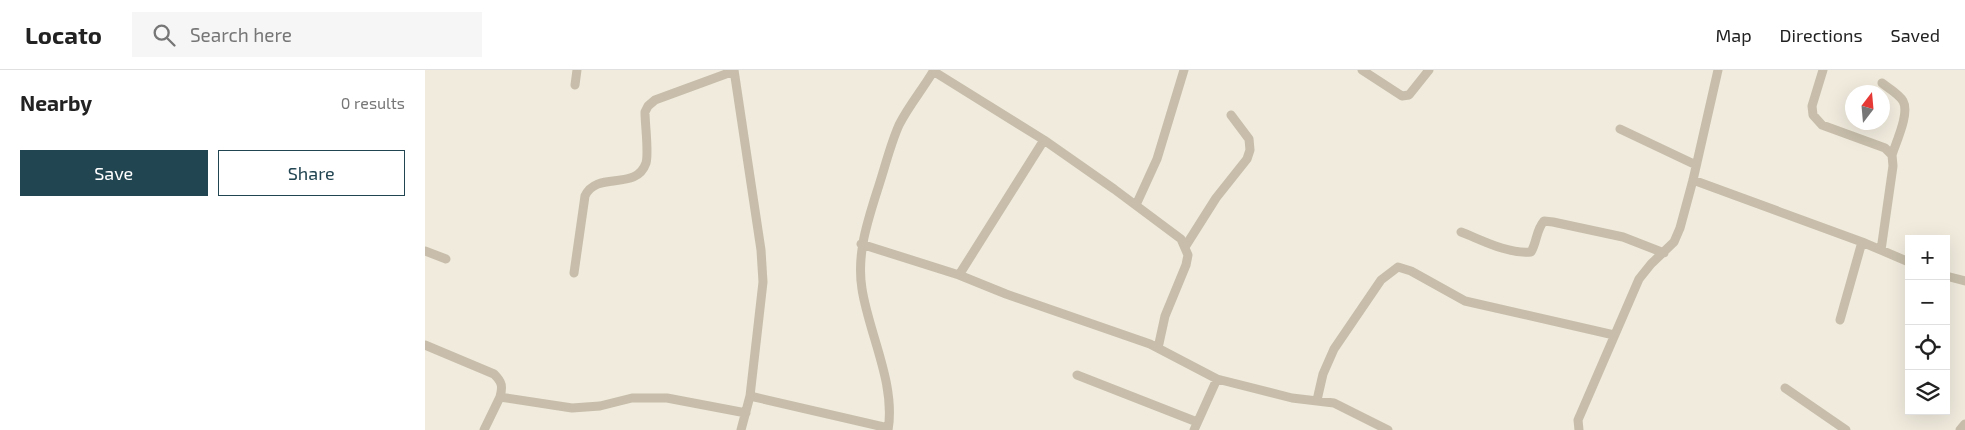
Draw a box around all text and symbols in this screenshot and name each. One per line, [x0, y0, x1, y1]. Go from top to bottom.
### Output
search box [132, 12, 482, 57]
text: Locato [25, 20, 102, 49]
icon: search [150, 21, 178, 49]
text: Search here [190, 23, 292, 46]
text: Map [1715, 24, 1752, 46]
text: Directions [1780, 24, 1863, 46]
text: Saved [1891, 24, 1940, 46]
north arrow [1845, 85, 1890, 130]
text: Nearby [20, 90, 92, 115]
text: 0 results [341, 93, 405, 112]
button: Save [20, 150, 208, 196]
button: Share [218, 150, 405, 196]
map controls [1905, 235, 1950, 415]
button: + [1905, 235, 1950, 280]
button: − [1905, 280, 1950, 325]
button: locate [1905, 325, 1950, 370]
button: layers [1905, 370, 1950, 415]

